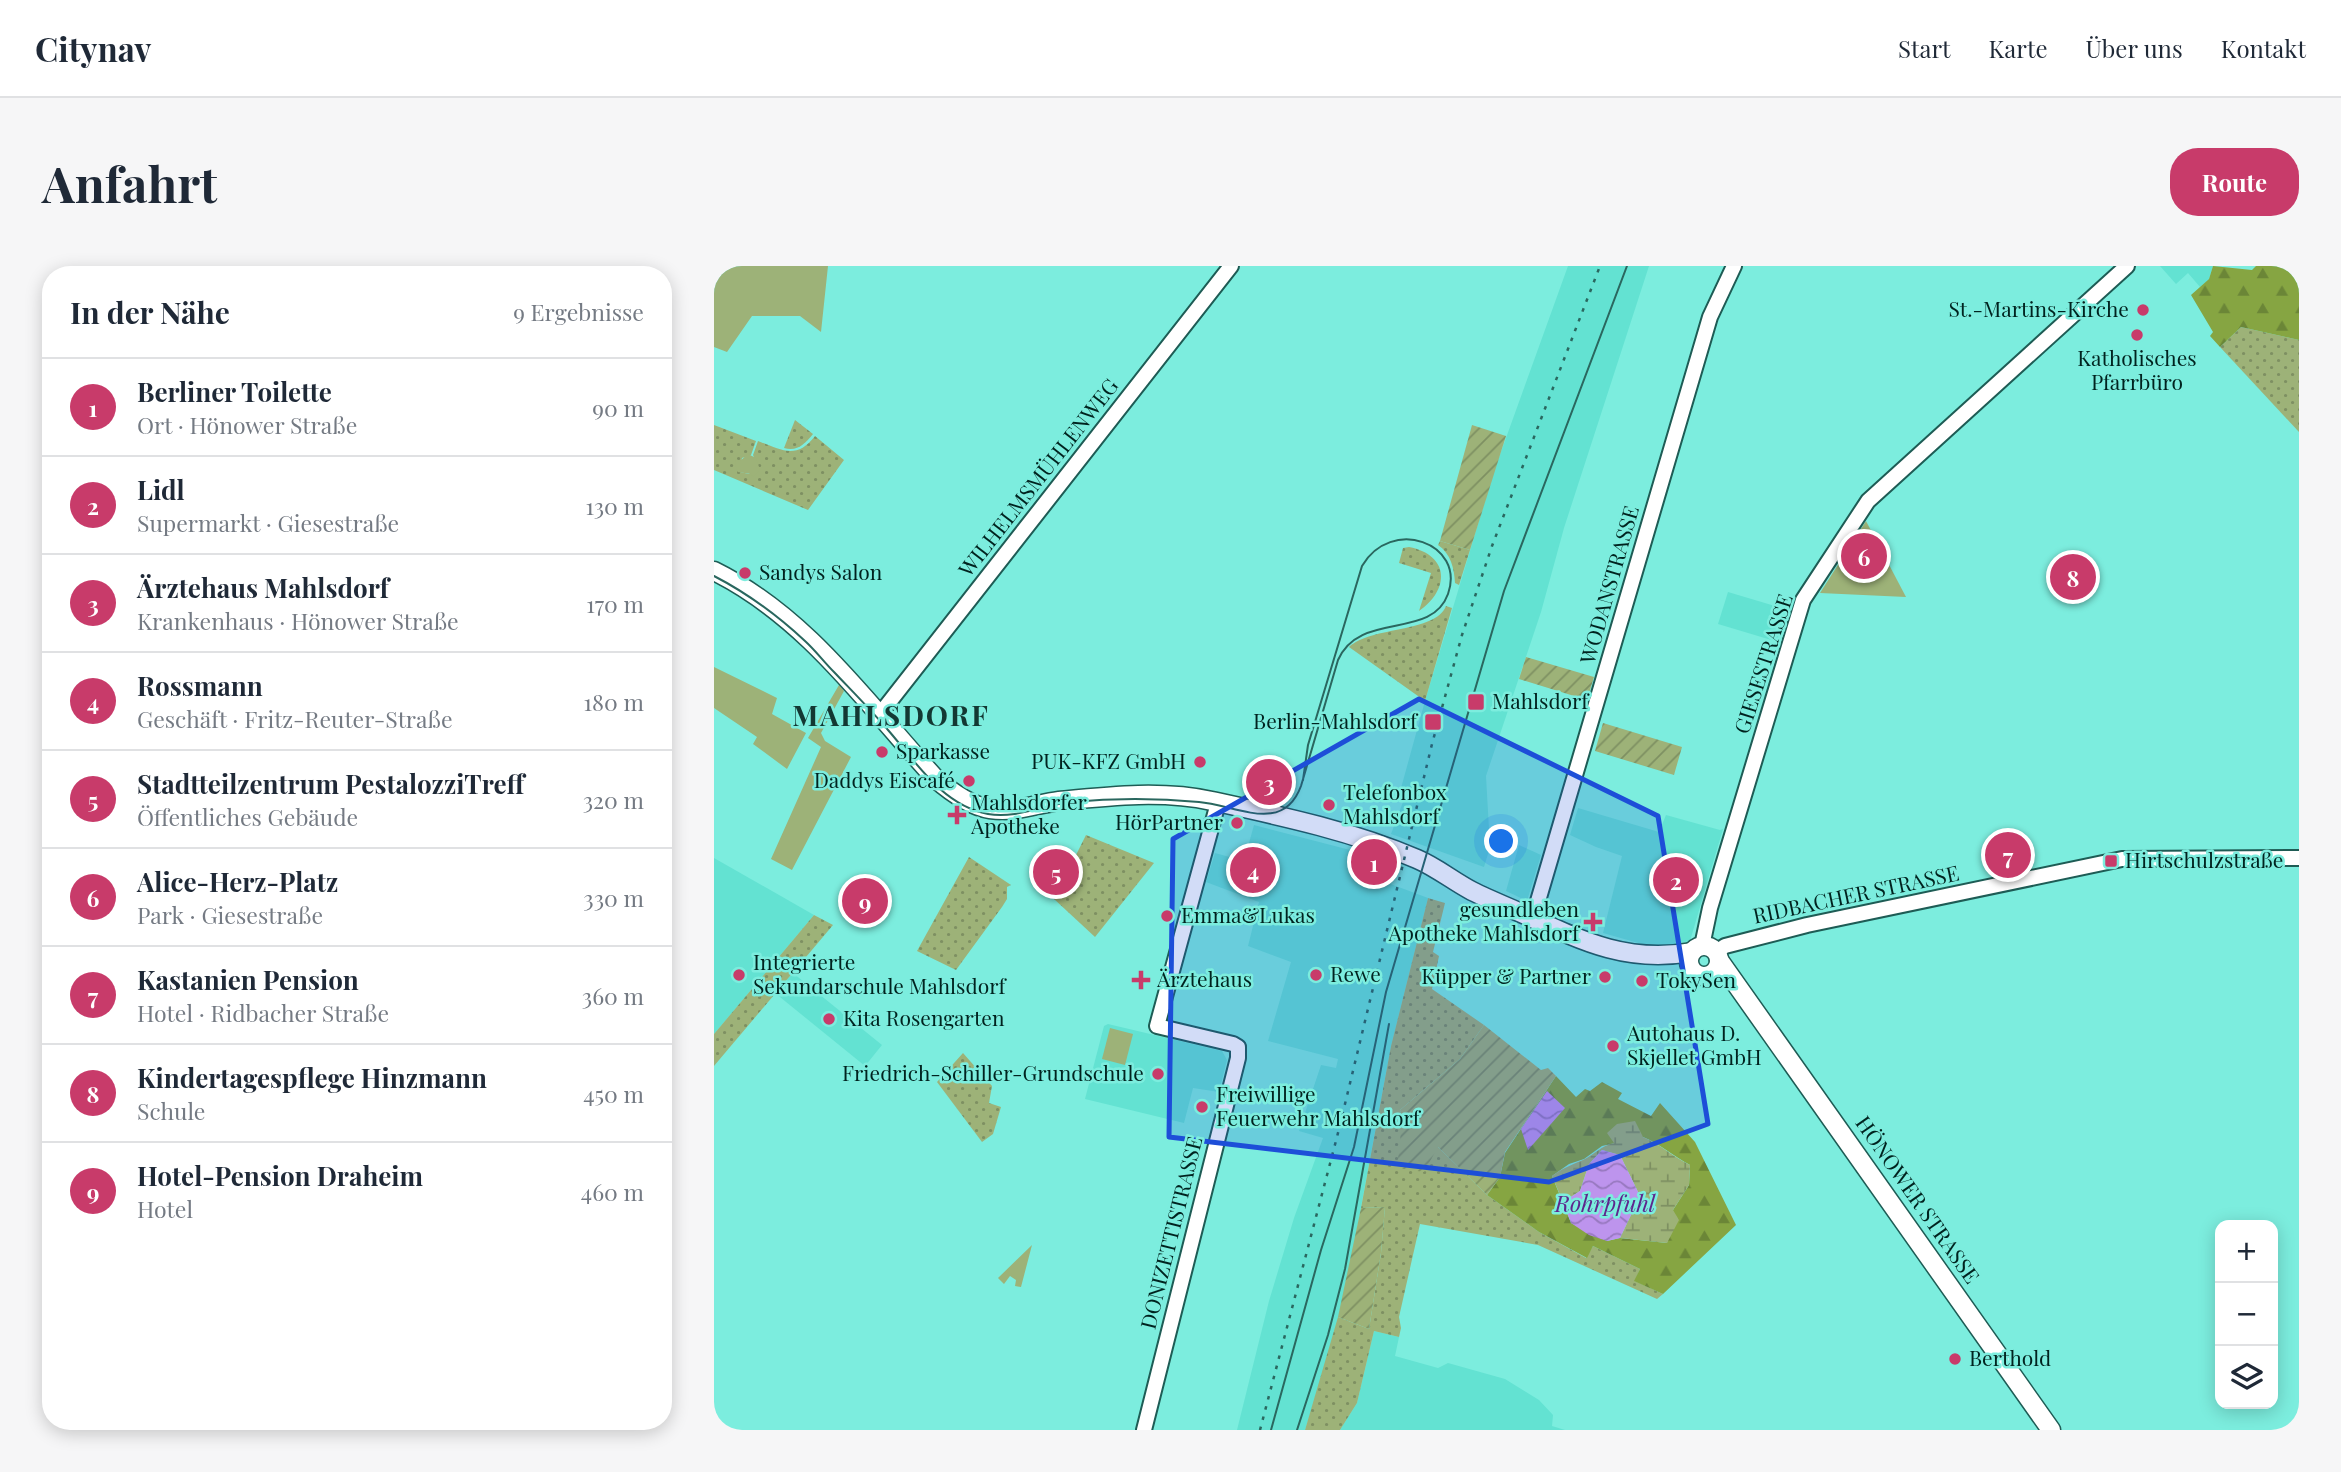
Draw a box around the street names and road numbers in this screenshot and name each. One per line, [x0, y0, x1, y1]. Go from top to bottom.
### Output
street label: WILHELMSMÜHLENWEG [951, 372, 1124, 582]
street label: WODANSTRASSE [1572, 502, 1644, 668]
street label: GIESESTRASSE [1726, 590, 1798, 737]
street label: RIDBACHER STRASSE [1750, 858, 1961, 929]
street label: HÖNOWER STRASSE [1850, 1110, 1987, 1288]
street label: DONIZETTISTRASSE [1133, 1133, 1208, 1332]

